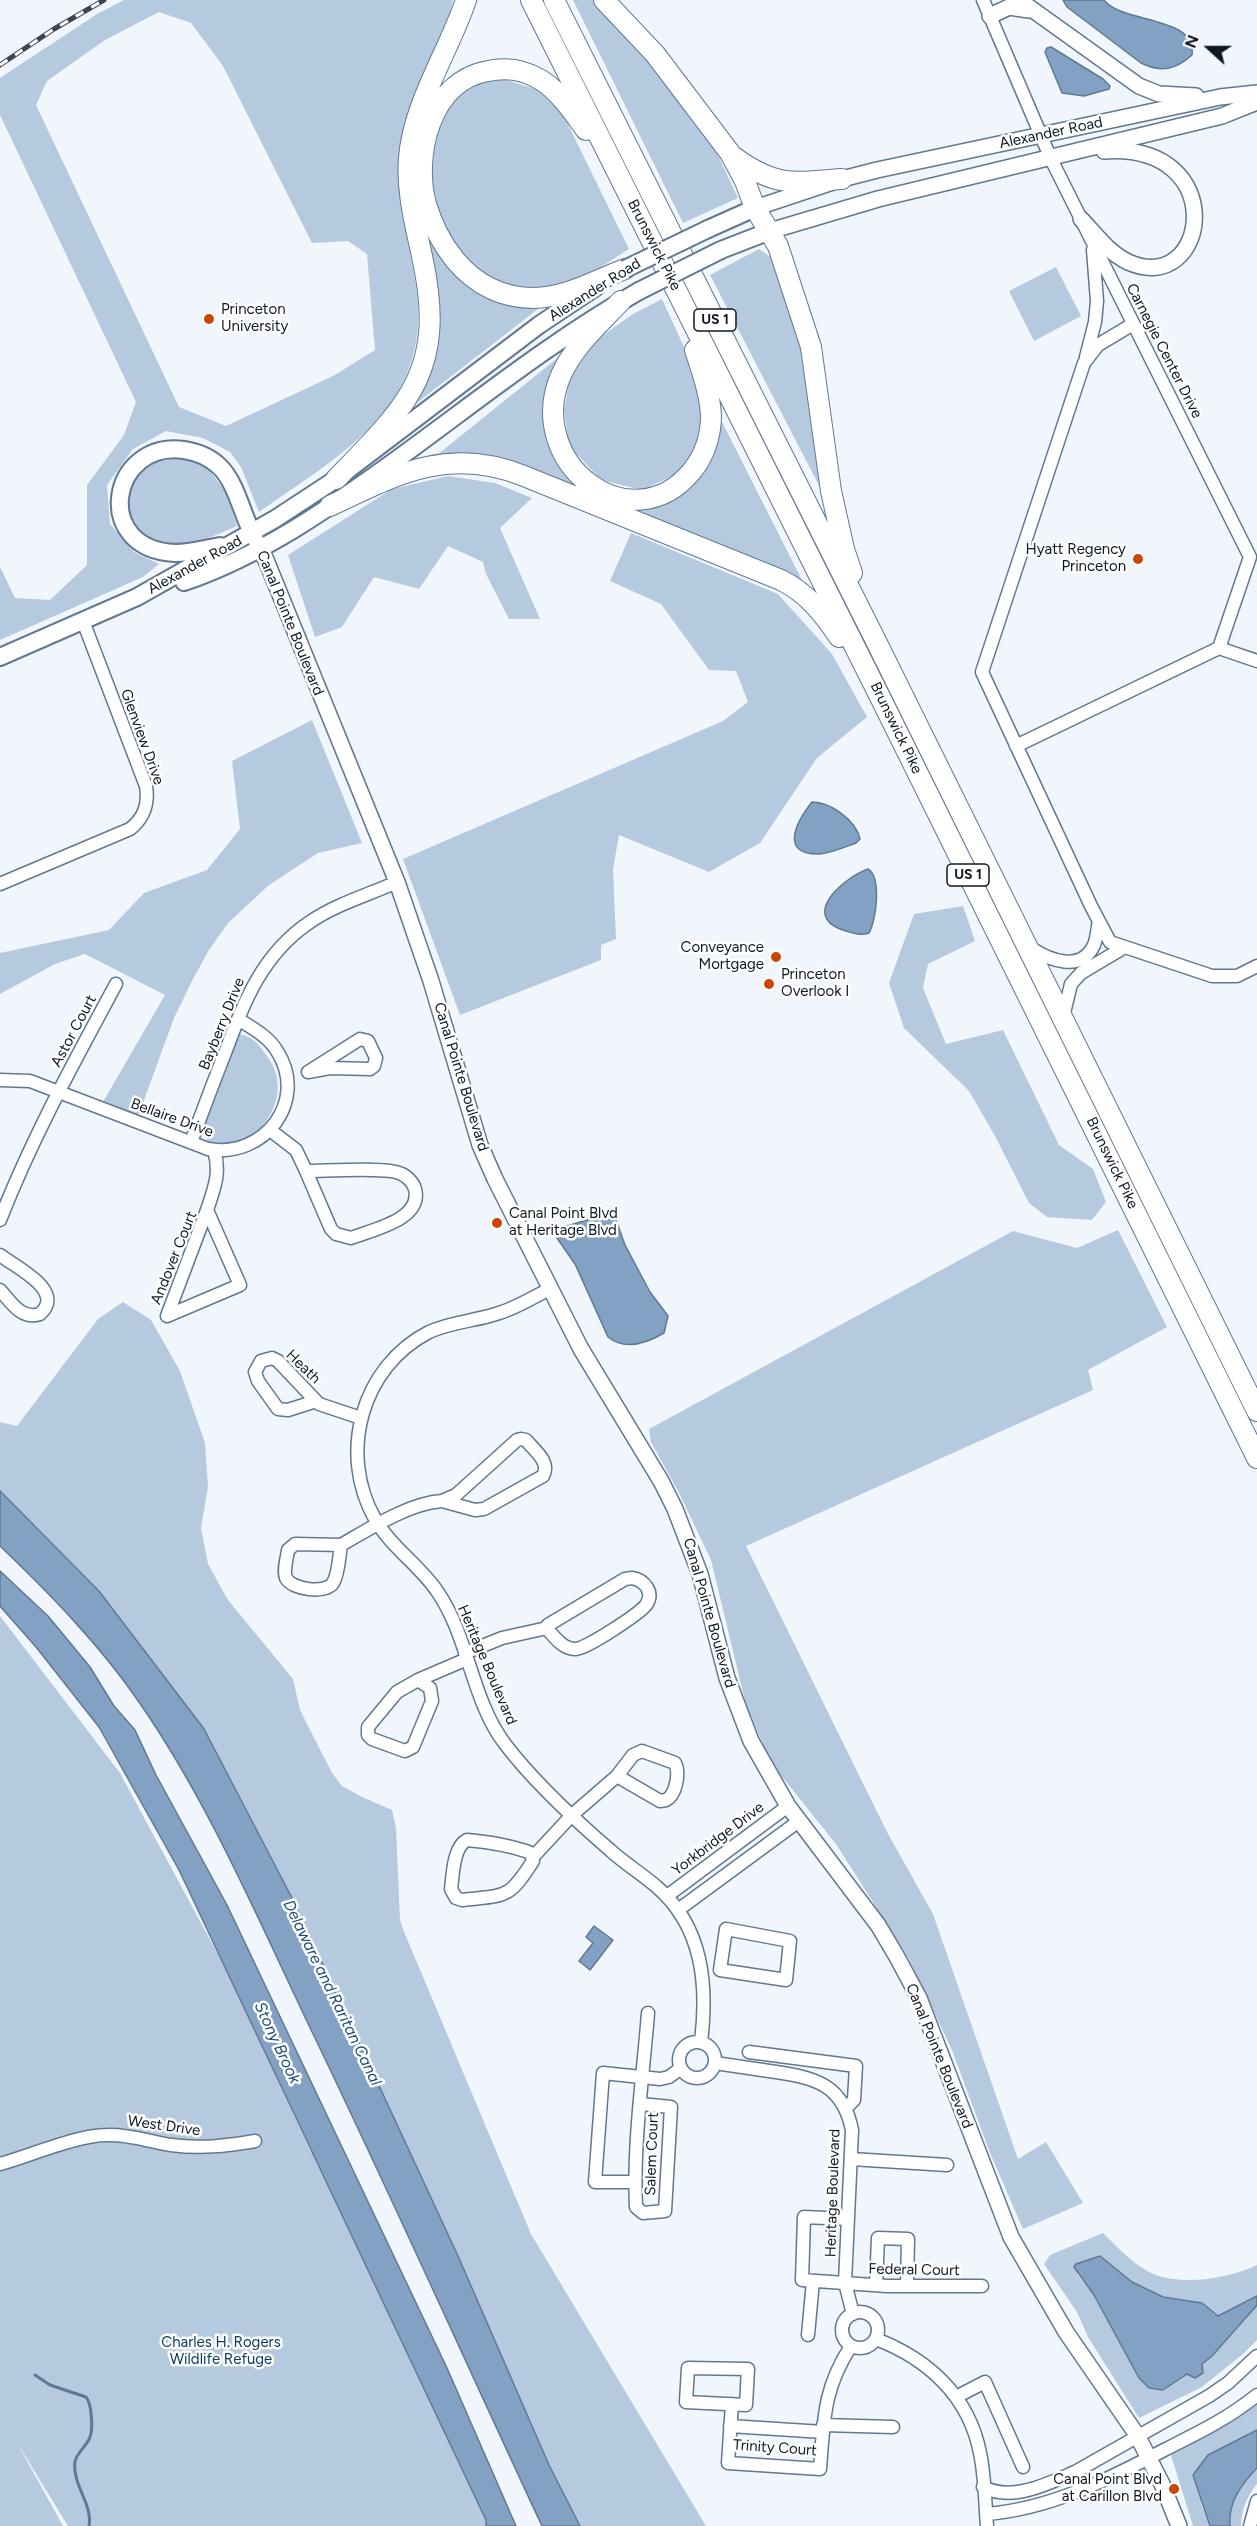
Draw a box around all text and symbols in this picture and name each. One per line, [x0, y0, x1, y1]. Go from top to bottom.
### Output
north arrow [1179, 18, 1239, 78]
text: N [1181, 32, 1203, 51]
street label: Alexander Road [998, 113, 1104, 153]
street label: Brunswick Pike [623, 196, 685, 294]
street label: Alexander Road [546, 255, 644, 325]
street label: Carnegie Center Drive [1122, 281, 1206, 421]
place label: Princeton University [221, 301, 288, 336]
road number: US 1 [694, 309, 736, 331]
marker: Princeton University [202, 312, 216, 326]
street label: Alexander Road [145, 532, 245, 598]
place label: Hyatt Regency Princeton [1026, 541, 1126, 576]
street label: Canal Pointe Boulevard [253, 548, 327, 698]
marker: Hyatt Regency Princeton [1131, 552, 1145, 566]
street label: Brunswick Pike [866, 679, 926, 777]
street label: Glenview Drive [116, 687, 168, 787]
road number: US 1 [947, 864, 989, 886]
place label: Conveyance Mortgage [681, 939, 764, 974]
marker: Conveyance Mortgage [769, 950, 783, 964]
place label: Princeton Overlook I [781, 966, 849, 1001]
street label: Bayberry Drive [195, 975, 249, 1073]
marker: Princeton Overlook I [762, 977, 776, 991]
street label: Astor Court [48, 992, 100, 1070]
street label: Canal Pointe Boulevard [430, 1000, 492, 1154]
street label: Bellaire Drive [128, 1095, 216, 1141]
street label: Brunswick Pike [1082, 1114, 1142, 1212]
place label: Canal Point Blvd at Heritage Blvd [509, 1205, 618, 1240]
street label: Andover Court [147, 1209, 201, 1307]
marker: Canal Point Blvd at Heritage Blvd [490, 1216, 504, 1230]
street label: Heath [282, 1346, 324, 1388]
street label: Canal Pointe Boulevard [679, 1536, 739, 1690]
street label: Heritage Boulevard [454, 1602, 520, 1728]
street label: Yorkbridge Drive [668, 1798, 768, 1880]
water label: Delaware and Raritan Canal [279, 1897, 385, 2089]
street label: Canal Pointe Boulevard [902, 1981, 976, 2131]
water label: Stony Brook [250, 1999, 304, 2087]
street label: West Drive [127, 2112, 201, 2140]
street label: Salem Court [642, 2112, 662, 2196]
street label: Heritage Boulevard [822, 2128, 844, 2258]
street label: Federal Court [868, 2260, 960, 2280]
park label: Charles H. Rogers Wildlife Refuge [161, 2334, 281, 2369]
street label: Trinity Court [733, 2436, 817, 2460]
place label: Canal Point Blvd at Carillon Blvd [1053, 2471, 1162, 2506]
marker: Canal Point Blvd at Carillon Blvd [1167, 2482, 1181, 2496]

